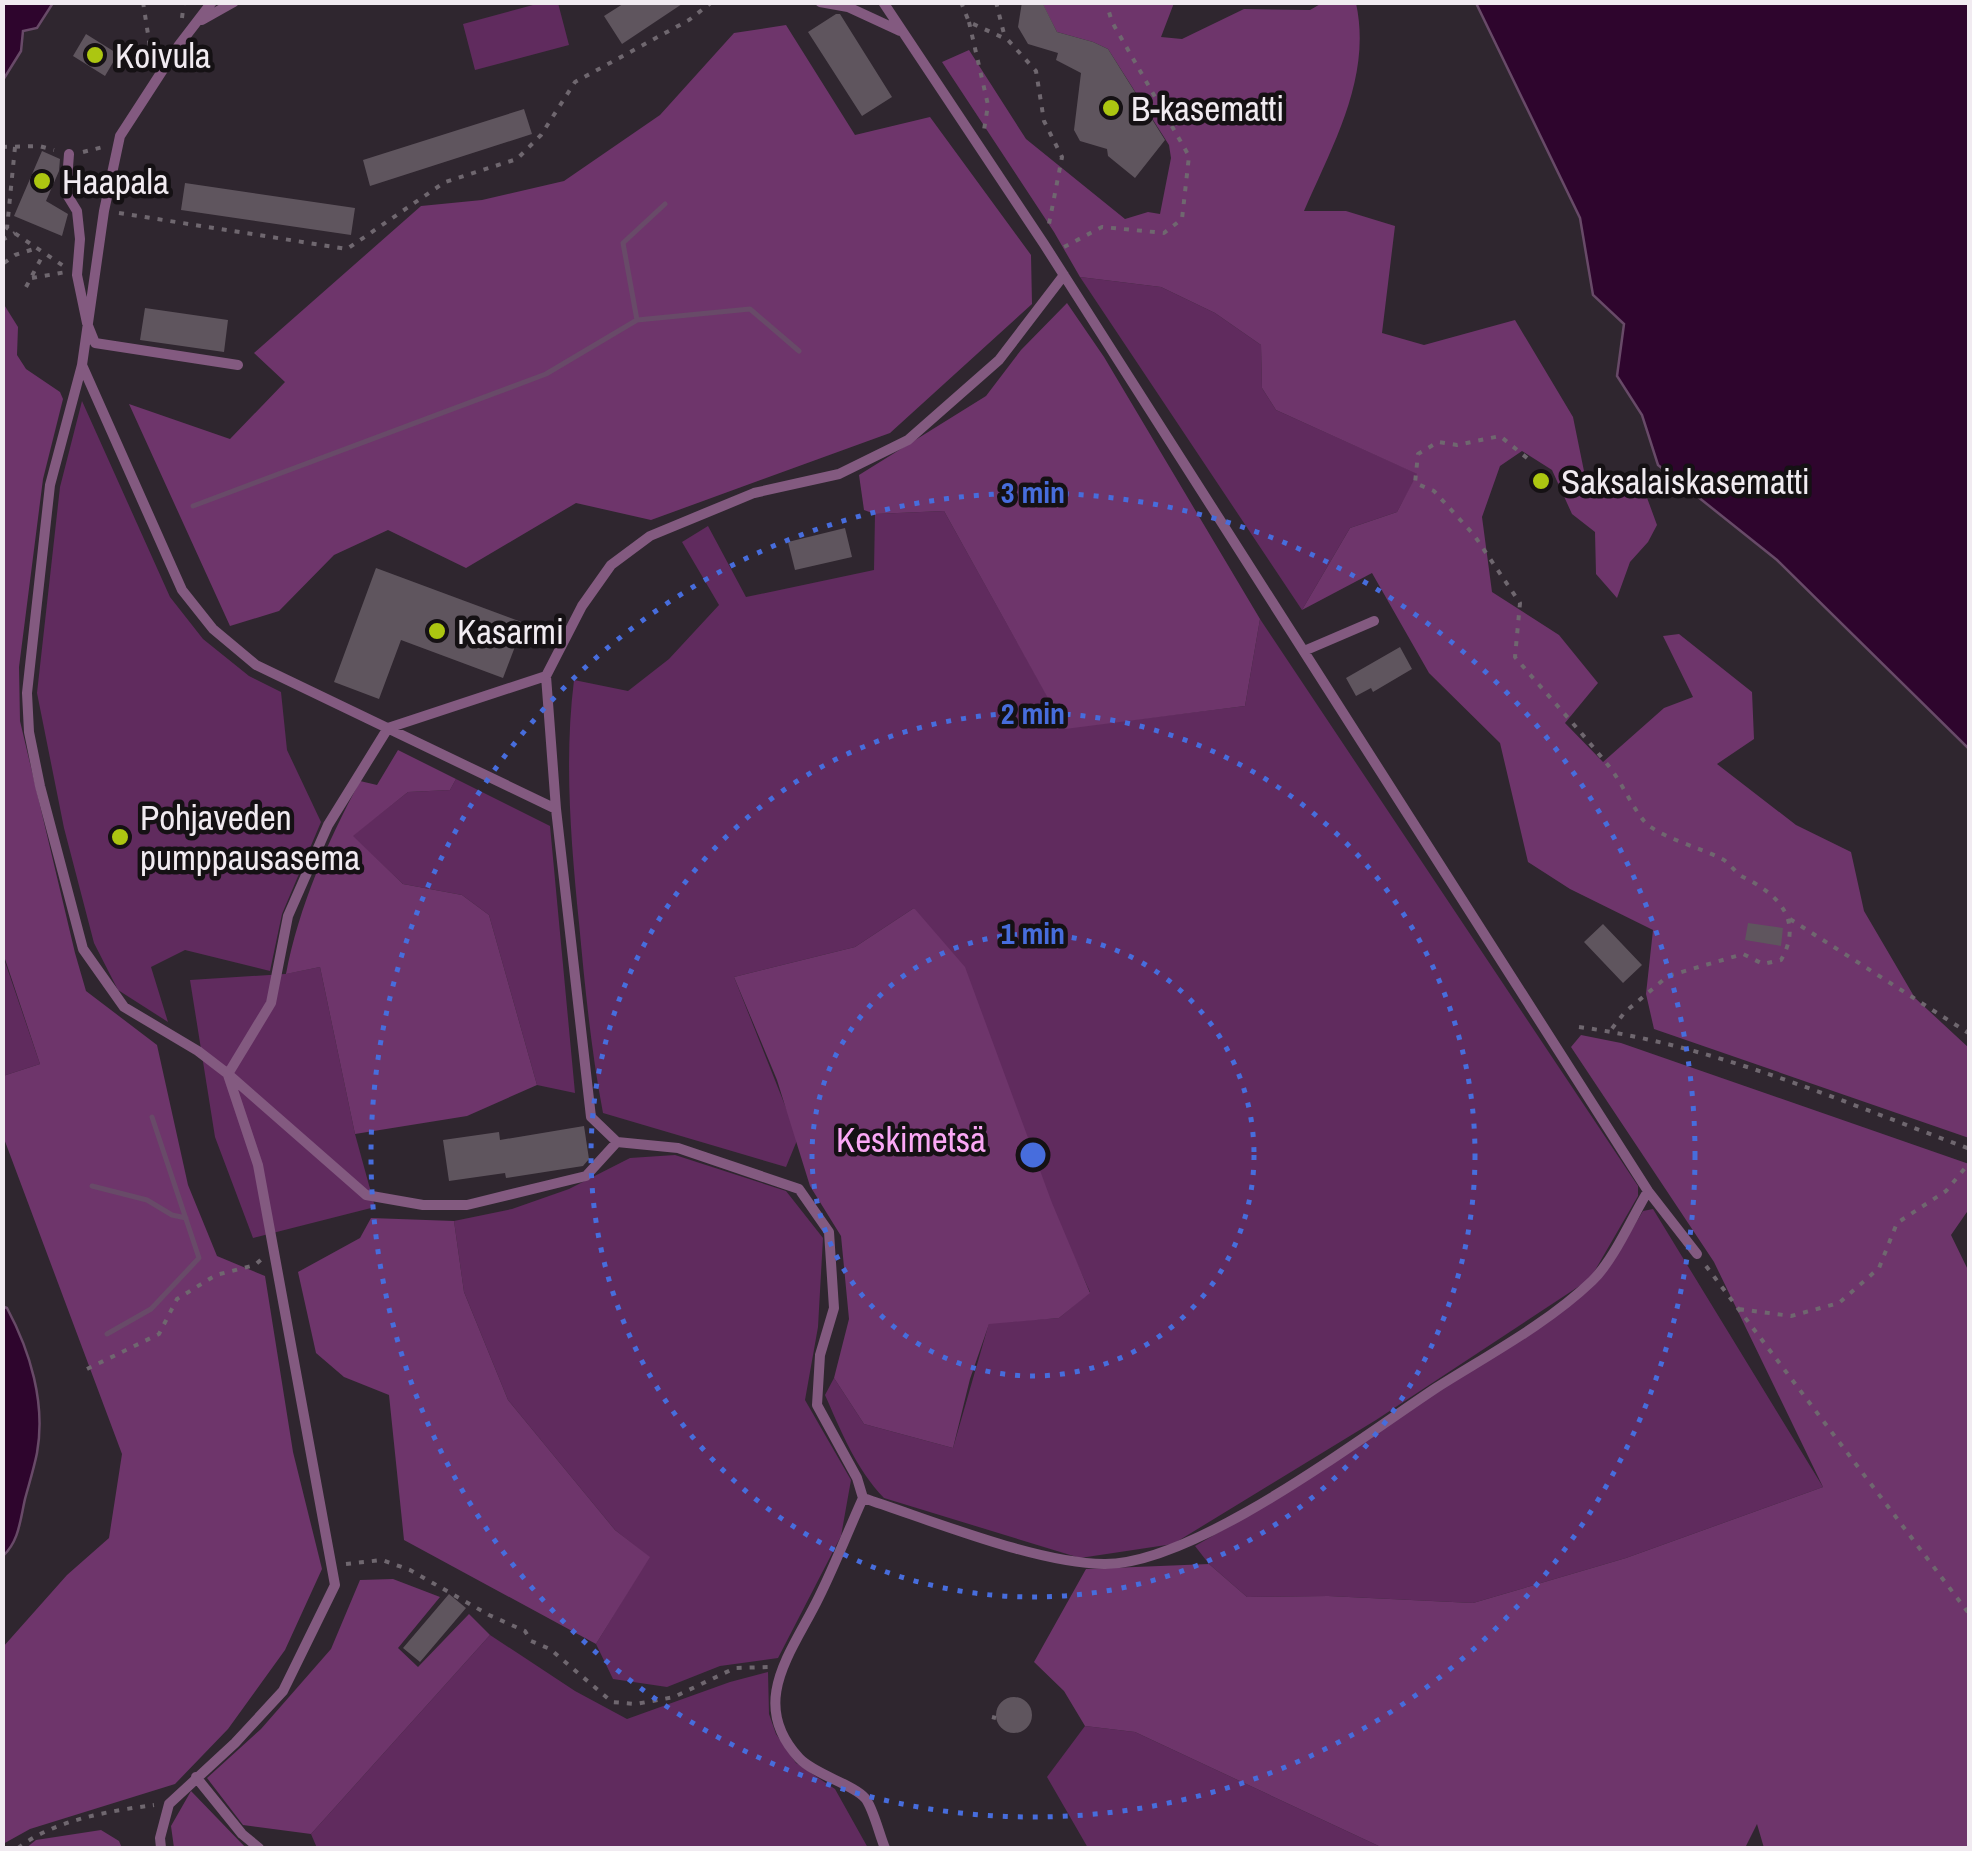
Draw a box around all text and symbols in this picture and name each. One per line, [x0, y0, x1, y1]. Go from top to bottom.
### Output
place label: Koivula [115, 32, 211, 79]
marker: Koivula [84, 44, 106, 66]
place label: B-kasematti [1131, 85, 1284, 132]
marker: B-kasematti [1100, 97, 1122, 119]
place label: Haapala [62, 158, 169, 205]
marker: Haapala [31, 170, 53, 192]
place label: Saksalaiskasematti [1561, 458, 1810, 505]
marker: Saksalaiskasematti [1530, 470, 1552, 492]
text: 3 min [1001, 472, 1065, 512]
place label: Kasarmi [457, 608, 564, 655]
marker: Kasarmi [426, 620, 448, 642]
text: 2 min [1001, 693, 1065, 733]
place label: Pohjaveden pumppausasema [140, 794, 360, 881]
marker: Pohjaveden pumppausasema [109, 826, 131, 848]
text: 1 min [1001, 913, 1065, 953]
park label: Keskimetsä [836, 1116, 986, 1163]
centre of rings [1015, 1137, 1051, 1173]

